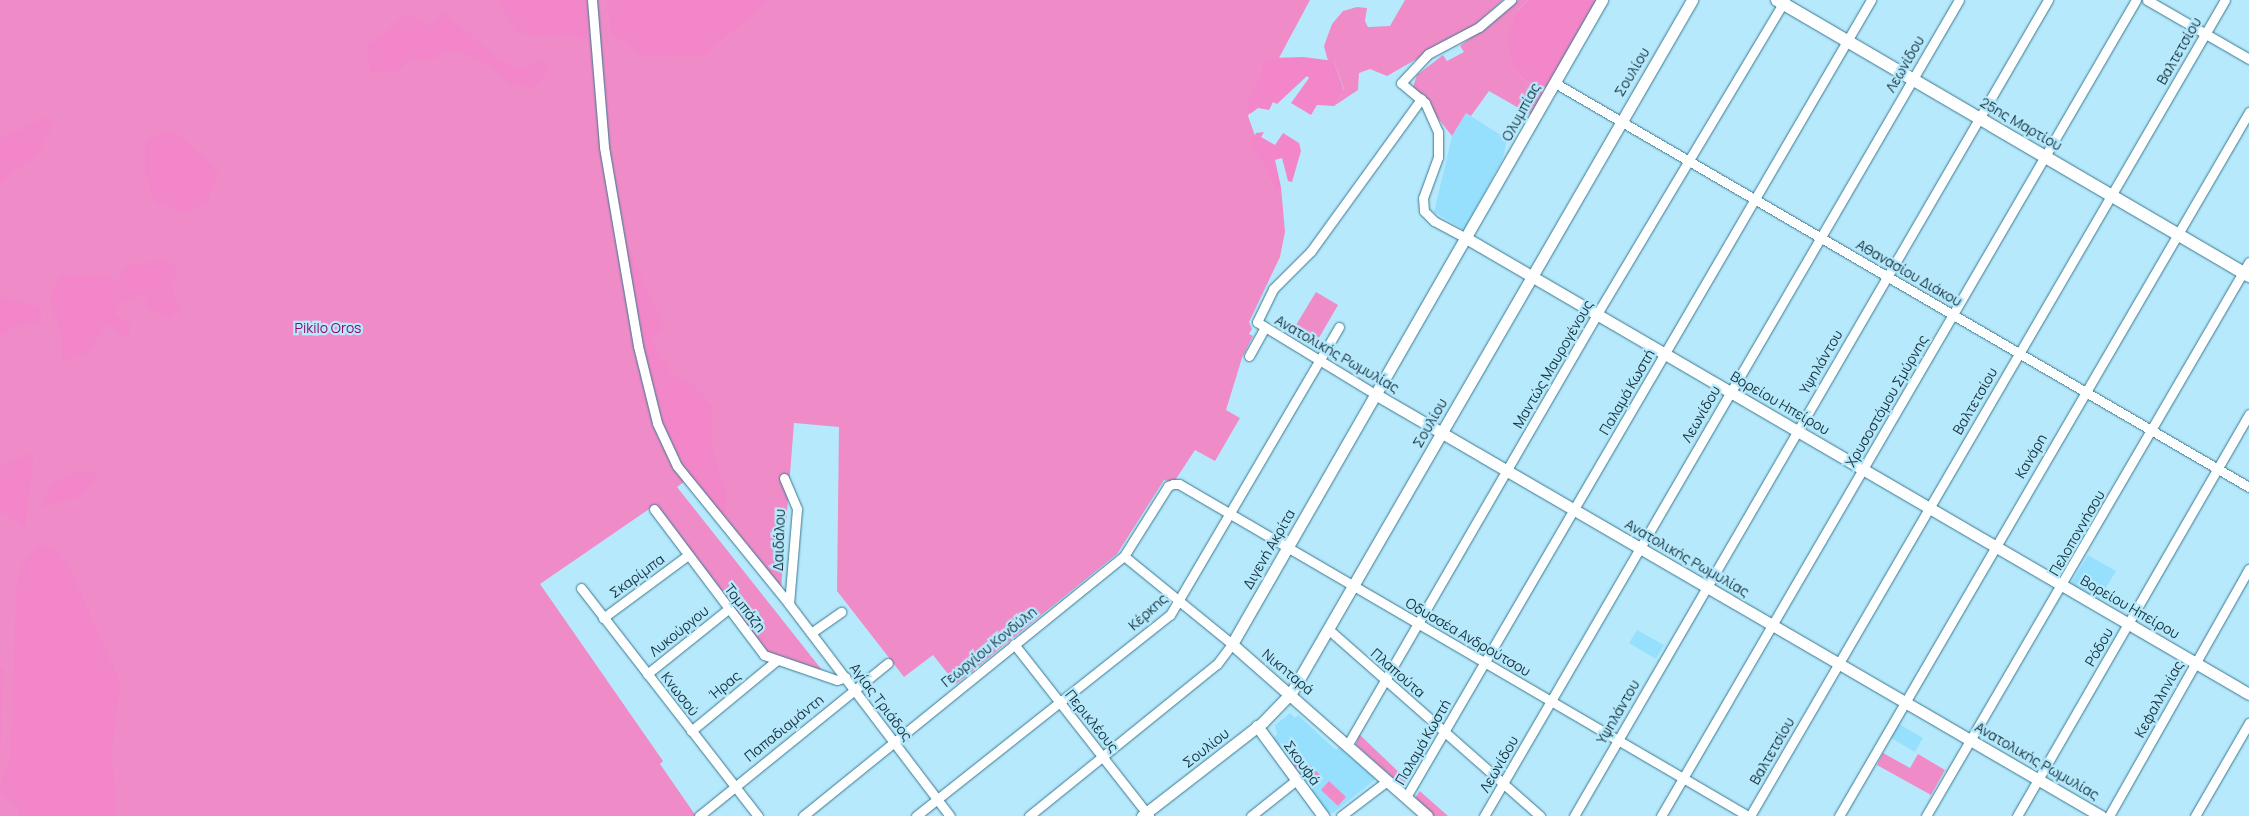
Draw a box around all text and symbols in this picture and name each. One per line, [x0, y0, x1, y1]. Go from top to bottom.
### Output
street label: Βαλτετσίου [2153, 15, 2205, 87]
street label: Λεωνίδου [1882, 33, 1928, 95]
street label: Σουλίου [1611, 45, 1653, 99]
street label: Ολυμπίας [1498, 80, 1544, 144]
street label: 25ης Μαρτίου [1977, 94, 2065, 154]
street label: Αθανασίου Διάκου [1853, 236, 1965, 310]
street label: Μαντώς Μαυρογένους [1509, 297, 1597, 431]
street label: Ανατολικής Ρωμυλίας [1272, 312, 1402, 396]
park label: Pikilo Oros [295, 320, 361, 336]
street label: Υψηλάντου [1796, 327, 1846, 397]
street label: Χρυσοστόμου Σμύρνης [1842, 332, 1932, 470]
street label: Παλαμά Κωστή [1596, 346, 1658, 438]
street label: Βαλτετσίου [1949, 365, 2001, 437]
street label: Βορείου Ηπείρου [1727, 368, 1833, 438]
street label: Λεωνίδου [1678, 383, 1724, 445]
street label: Σουλίου [1409, 395, 1451, 451]
street label: Κανάρη [2012, 431, 2050, 481]
street label: Πελοποννήσου [2046, 487, 2108, 579]
street label: Διγενή Ακρίτα [1239, 506, 1299, 592]
street label: Δαιδάλου [770, 509, 788, 571]
street label: Ανατολικής Ρωμυλίας [1622, 516, 1752, 600]
street label: Σκαρίμπα [606, 551, 668, 601]
street label: Βορείου Ηπείρου [2077, 572, 2183, 642]
street label: Τομπάζη [721, 580, 769, 636]
street label: Κέρκης [1125, 590, 1171, 634]
street label: Οδυσσέα Ανδρούτσου [1402, 594, 1534, 680]
street label: Λυκούργου [646, 602, 712, 660]
street label: Γεωργίου Κονδύλη [938, 603, 1040, 691]
street label: Ρόδου [2081, 625, 2117, 669]
street label: Πλαπούτα [1368, 645, 1428, 701]
street label: Νικηταρά [1259, 646, 1317, 698]
street label: Κεφαλληνίας [2131, 658, 2187, 740]
street label: Αγίας Τριάδος [846, 660, 916, 744]
street label: Ήρας [706, 667, 744, 703]
street label: Κνωσού [658, 669, 702, 719]
street label: Υψηλάντου [1593, 677, 1643, 747]
street label: Περικλέους [1062, 686, 1122, 756]
street label: Παπαδιαμάντη [741, 691, 827, 765]
street label: Παλαμά Κωστή [1392, 696, 1454, 788]
street label: Βαλτετσίου [1746, 715, 1798, 787]
street label: Ανατολικής Ρωμυλίας [1972, 719, 2102, 803]
street label: Σουλίου [1180, 725, 1232, 771]
street label: Λεωνίδου [1476, 733, 1522, 795]
street label: Σκουφά [1280, 737, 1324, 789]

